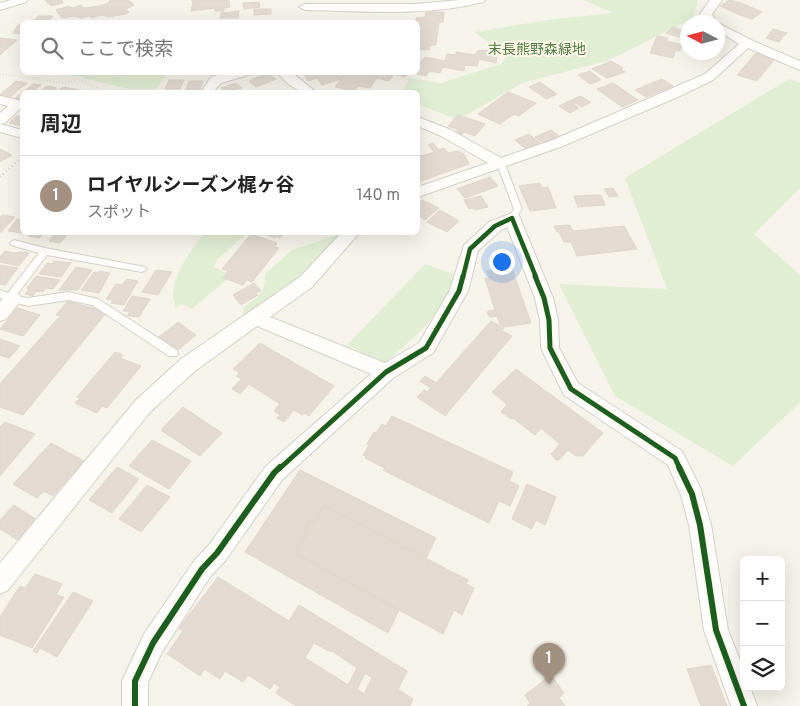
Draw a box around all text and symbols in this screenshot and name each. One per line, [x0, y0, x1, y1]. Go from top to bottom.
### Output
north arrow [680, 15, 725, 60]
search box [20, 20, 420, 75]
icon: search [38, 34, 66, 62]
text: ここで検索 [78, 38, 173, 62]
park label: 末長熊野森緑地 [488, 41, 586, 59]
text: 周辺 [40, 112, 82, 139]
text: ロイヤルシーズン梶ヶ谷 [87, 174, 294, 198]
text: 1 [53, 186, 59, 206]
text: 140 m [357, 186, 400, 206]
text: スポット [87, 203, 151, 223]
your location [489, 249, 515, 275]
map controls [740, 556, 785, 691]
button: + [740, 556, 785, 601]
button: − [740, 601, 785, 646]
pin: 1 [533, 643, 565, 684]
button: layers [740, 646, 785, 691]

